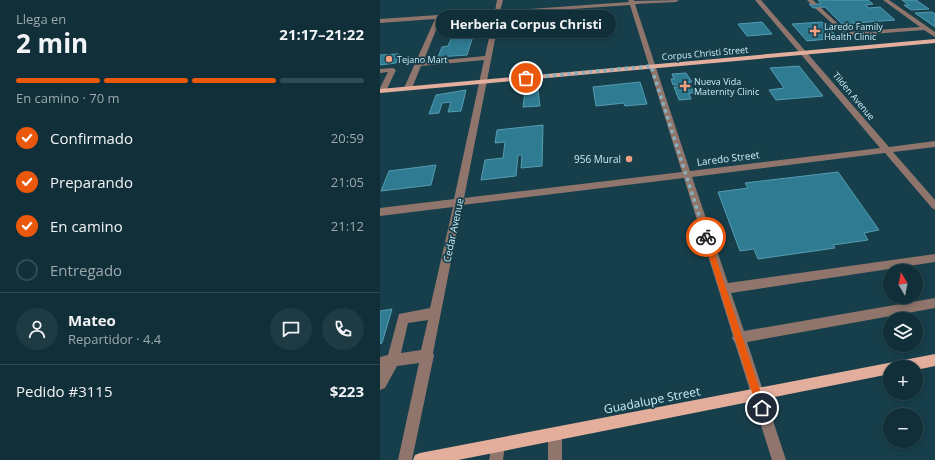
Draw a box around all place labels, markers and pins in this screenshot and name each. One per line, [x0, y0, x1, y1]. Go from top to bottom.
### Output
callout: Herberia Corpus Christi [436, 10, 616, 38]
place label: Laredo Family Health Clinic [824, 20, 883, 43]
marker: Laredo Family Health Clinic [809, 25, 821, 37]
place label: Tejano Mart [397, 53, 448, 66]
marker: Tejano Mart [384, 54, 394, 64]
pin [509, 61, 543, 95]
place label: Nueva Vida Maternity Clinic [694, 75, 760, 98]
marker: Nueva Vida Maternity Clinic [679, 80, 691, 92]
place label: 956 Mural [574, 152, 621, 166]
marker: 956 Mural [624, 154, 634, 164]
pin [745, 391, 779, 425]

